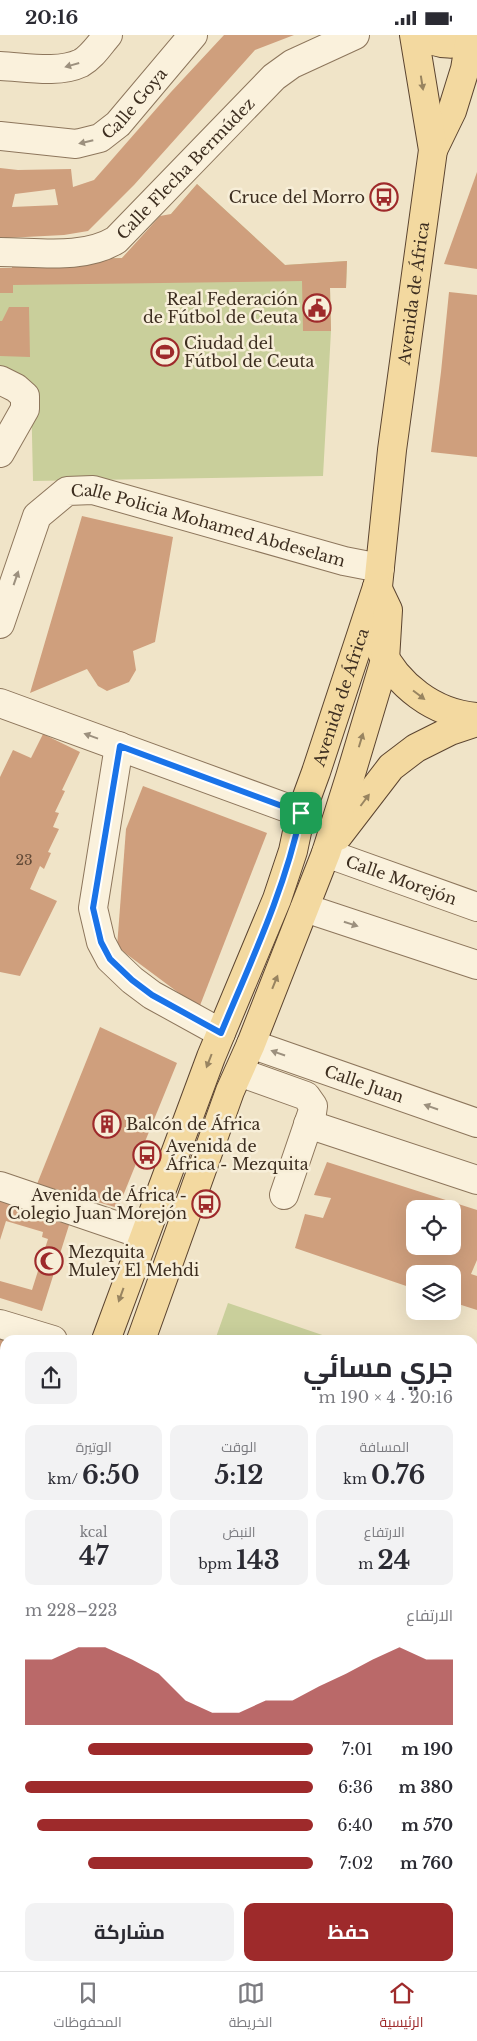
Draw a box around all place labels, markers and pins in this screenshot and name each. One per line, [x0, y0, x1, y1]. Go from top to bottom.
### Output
bus stop icon: Cruce del Morro [369, 182, 399, 212]
place label: Cruce del Morro [229, 187, 365, 207]
place label: Real Federación de Fútbol de Ceuta [143, 289, 298, 327]
public building icon: Real Federación de Fútbol de Ceuta [302, 293, 332, 323]
place label: Ciudad del Fútbol de Ceuta [184, 333, 315, 371]
sports icon: Ciudad del Fútbol de Ceuta [150, 337, 180, 367]
pin [280, 792, 322, 834]
building icon: Balcón de África [92, 1109, 122, 1139]
place label: Balcón de África [126, 1114, 261, 1134]
place label: Avenida de África - Mezquita [165, 1136, 309, 1174]
bus stop icon: Avenida de África - Mezquita [132, 1140, 162, 1170]
place label: Avenida de África - Colegio Juan Morejón [8, 1185, 187, 1223]
bus stop icon: Avenida de África - Colegio Juan Morejón [191, 1189, 221, 1219]
place label: Mezquita Muley El Mehdi [68, 1242, 200, 1280]
mosque icon: Mezquita Muley El Mehdi [34, 1246, 64, 1276]

